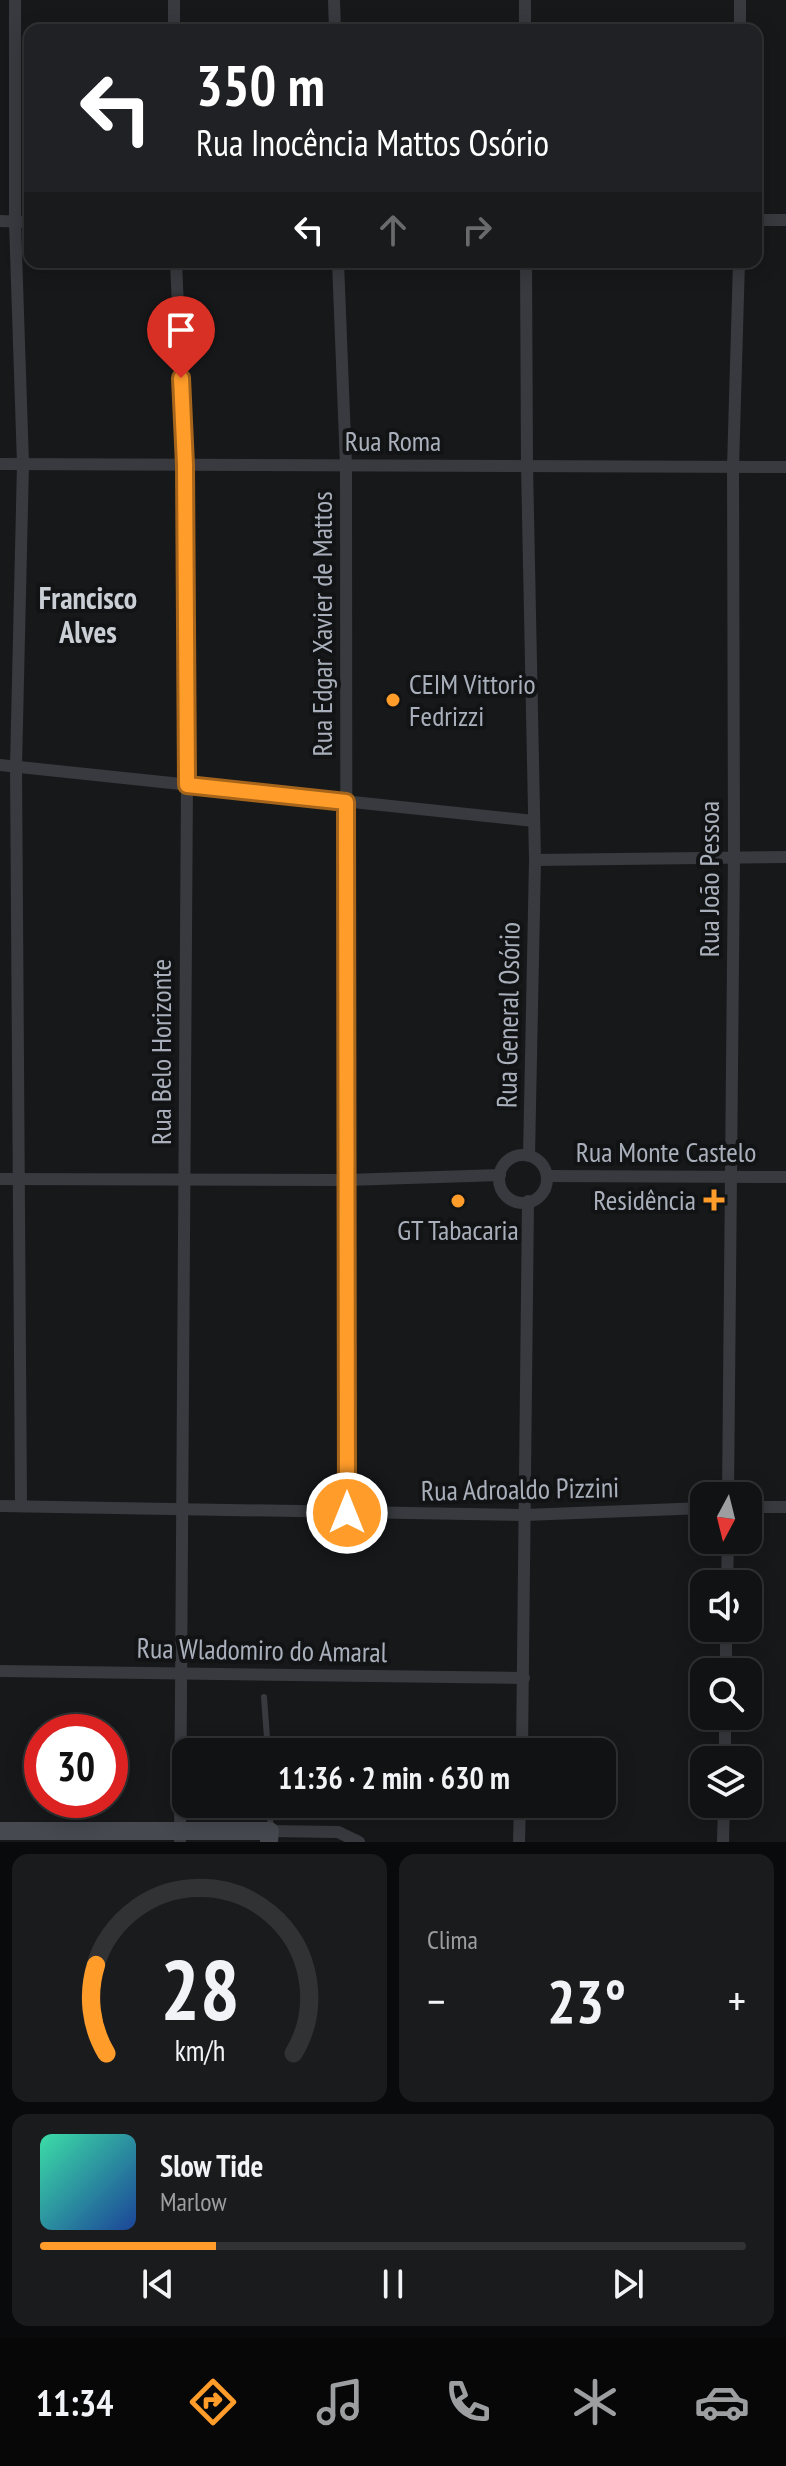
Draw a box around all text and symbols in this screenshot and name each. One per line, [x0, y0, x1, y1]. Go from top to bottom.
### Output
text: 350 m [196, 49, 325, 121]
icon: left [64, 56, 168, 160]
text: Rua Inocência Mattos Osório [196, 119, 549, 166]
icon: left [287, 208, 331, 252]
icon: ahead [371, 208, 415, 252]
icon: right [455, 208, 499, 252]
pin [147, 296, 215, 378]
icon: arrive [159, 308, 203, 352]
street label: Rua Roma [345, 422, 441, 459]
street label: Rua Edgar Xavier de Mattos [303, 491, 340, 757]
district label: Francisco Alves [39, 578, 137, 651]
place label: CEIM Vittorio Fedrizzi [409, 665, 536, 734]
marker: CEIM Vittorio Fedrizzi [384, 691, 402, 709]
street label: Rua João Pessoa [690, 801, 727, 957]
street label: Rua General Osório [487, 922, 528, 1108]
street label: Rua Belo Horizonte [142, 959, 179, 1145]
street label: Rua Monte Castelo [576, 1133, 756, 1170]
place label: Residência [593, 1181, 696, 1218]
marker: Residência [703, 1189, 725, 1211]
marker: GT Tabacaria [449, 1192, 467, 1210]
place label: GT Tabacaria [397, 1211, 519, 1248]
street label: Rua Adroaldo Pizzini [421, 1468, 619, 1509]
position arrow [305, 1471, 389, 1555]
north arrow [690, 1482, 762, 1554]
map controls [690, 1482, 762, 1818]
button: sound [690, 1570, 762, 1642]
street label: Rua Wladomiro do Amaral [136, 1629, 388, 1670]
button: search [690, 1658, 762, 1730]
speed limit sign: 30 [24, 1714, 128, 1818]
button: layers [690, 1746, 762, 1818]
text: 11:36 · 2 min · 630 m [278, 1758, 510, 1797]
text: Clima [427, 1923, 478, 1956]
text: 28 [160, 1935, 239, 2043]
text: 23° [547, 1962, 626, 2040]
text: − [427, 1972, 445, 2029]
text: + [728, 1972, 746, 2029]
text: km/h [174, 2032, 225, 2069]
text: Slow Tide [160, 2146, 263, 2185]
text: Marlow [160, 2185, 226, 2218]
icon: previous [136, 2262, 180, 2306]
icon: pause [371, 2262, 415, 2306]
icon: next [606, 2262, 650, 2306]
icon: directions [185, 2374, 241, 2430]
icon: music [312, 2374, 368, 2430]
icon: phone [440, 2374, 496, 2430]
icon: climate [567, 2374, 623, 2430]
icon: car [694, 2374, 750, 2430]
text: 11:34 [36, 2379, 114, 2426]

